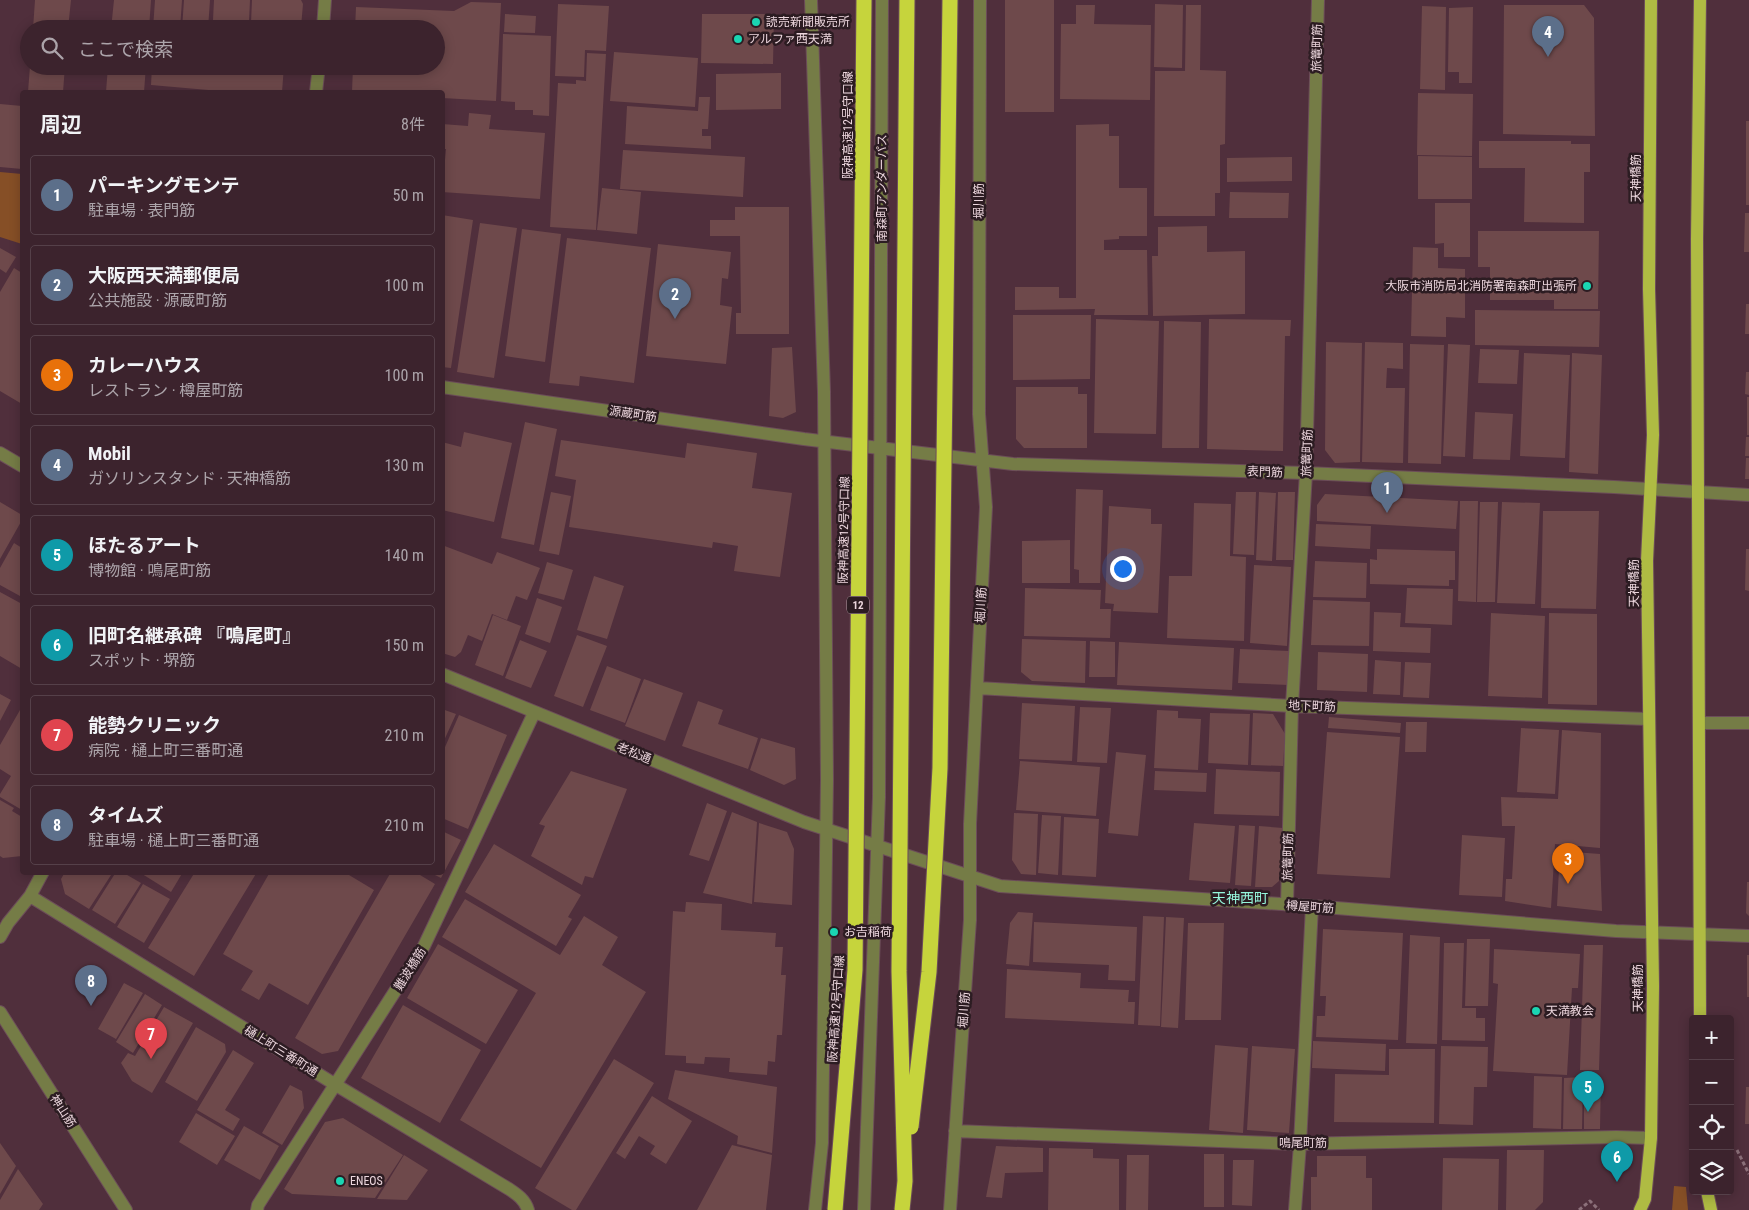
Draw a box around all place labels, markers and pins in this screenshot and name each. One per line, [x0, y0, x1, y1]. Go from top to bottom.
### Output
place label: 読売新聞販売所 [766, 15, 850, 29]
marker: 読売新聞販売所 [750, 16, 762, 28]
pin: 4 [1532, 16, 1564, 57]
place label: アルファ西天満 [748, 32, 832, 46]
marker: アルファ西天満 [732, 33, 744, 45]
pin: 2 [659, 278, 691, 319]
place label: 大阪市消防局北消防署南森町出張所 [1385, 279, 1577, 293]
marker: 大阪市消防局北消防署南森町出張所 [1581, 280, 1593, 292]
pin: 1 [1371, 472, 1403, 513]
pin: 3 [1552, 843, 1584, 884]
place label: お𠮷稲荷 [844, 925, 892, 939]
marker: お𠮷稲荷 [828, 926, 840, 938]
pin: 8 [75, 965, 107, 1006]
place label: 天満教会 [1546, 1004, 1594, 1018]
marker: 天満教会 [1530, 1005, 1542, 1017]
pin: 7 [135, 1018, 167, 1059]
pin: 5 [1572, 1071, 1604, 1112]
pin: 6 [1601, 1141, 1633, 1182]
place label: ENEOS [350, 1174, 383, 1188]
marker: ENEOS [334, 1175, 346, 1187]

